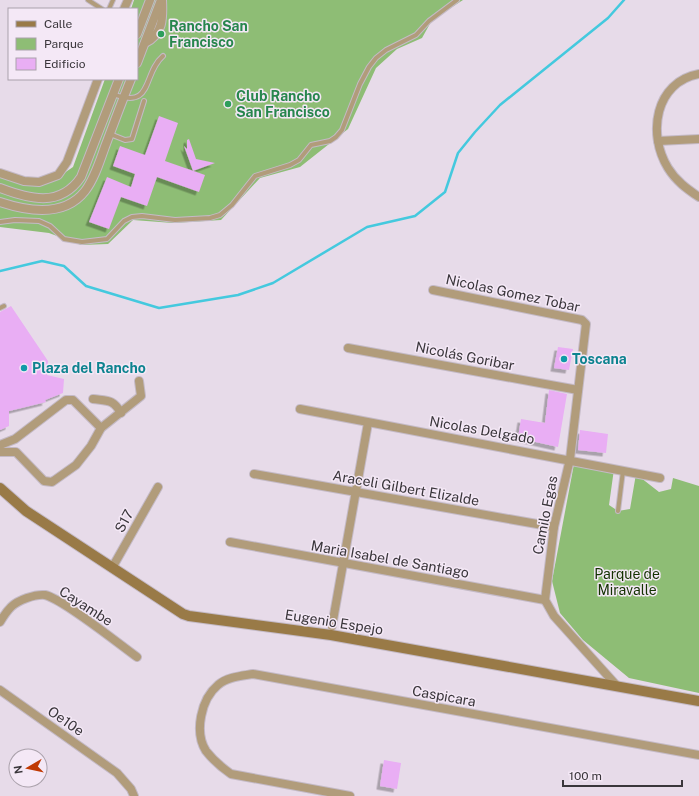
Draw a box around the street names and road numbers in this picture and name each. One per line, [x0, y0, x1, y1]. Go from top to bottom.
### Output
street label: Nicolas Gomez Tobar [444, 271, 582, 315]
street label: Nicolás Goribar [414, 339, 516, 373]
street label: Nicolas Delgado [428, 413, 536, 447]
street label: Araceli Gilbert Elizalde [331, 467, 481, 509]
street label: Camilo Egas [530, 474, 560, 556]
street label: S17 [111, 507, 137, 535]
street label: Maria Isabel de Santiago [310, 537, 470, 581]
street label: Cayambe [56, 583, 116, 629]
street label: Eugenio Espejo [284, 606, 384, 638]
street label: Caspicara [411, 683, 477, 709]
street label: Oe10e [45, 703, 87, 739]

